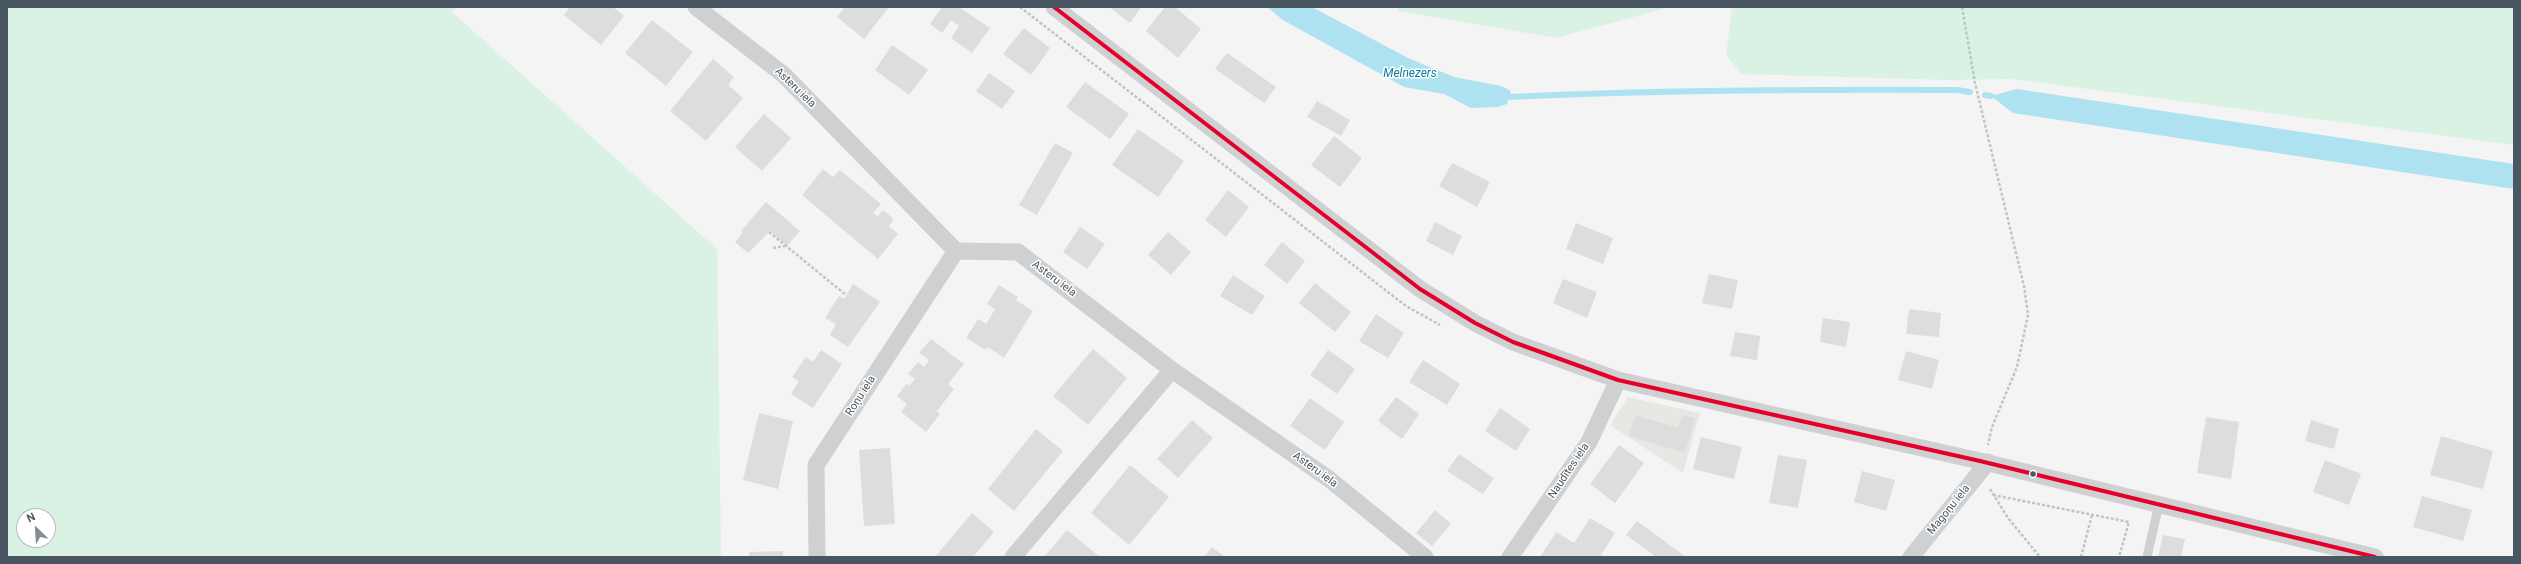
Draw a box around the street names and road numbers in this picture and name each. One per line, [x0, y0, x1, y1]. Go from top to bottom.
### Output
street label: Asteru iela [772, 65, 818, 111]
street label: Asteru iela [1029, 258, 1079, 300]
street label: Roņu iela [843, 373, 879, 419]
street label: Naudītes iela [1546, 441, 1592, 501]
street label: Asteru iela [1290, 449, 1340, 491]
street label: Magoņu iela [1925, 483, 1973, 537]

